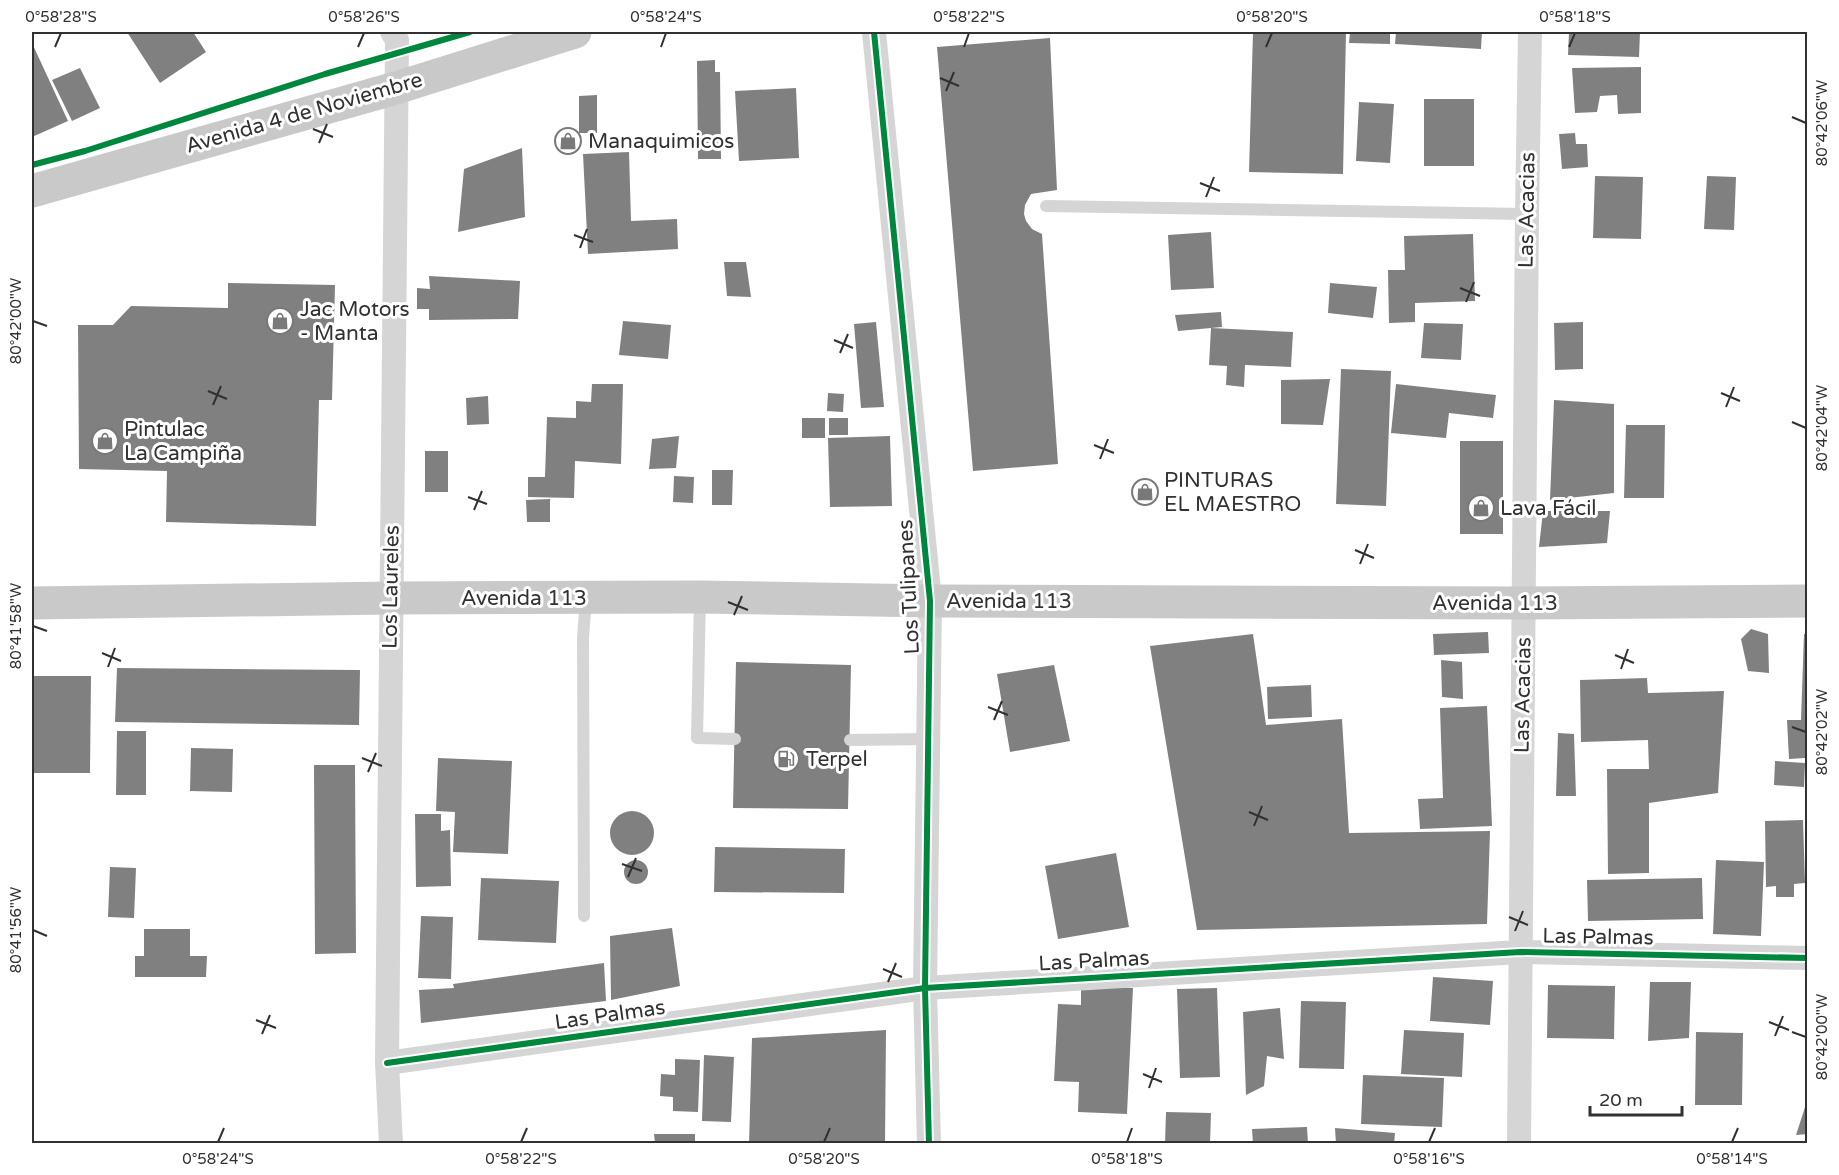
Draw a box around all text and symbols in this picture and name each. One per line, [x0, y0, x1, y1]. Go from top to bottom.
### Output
text: 0°58'28"S [25, 8, 97, 26]
text: 0°58'26"S [328, 8, 400, 26]
text: 0°58'24"S [630, 8, 702, 26]
text: 0°58'22"S [933, 8, 1005, 26]
text: 0°58'20"S [1236, 8, 1308, 26]
text: 0°58'18"S [1539, 8, 1611, 26]
street label: Avenida 4 de Noviembre [183, 67, 425, 159]
text: 80°42'06"W [1813, 80, 1831, 166]
shop icon: Manaquimicos [553, 126, 583, 156]
place label: Manaquimicos [588, 129, 734, 154]
street label: Las Acacias [1513, 152, 1541, 268]
text: 80°42'00"W [7, 278, 25, 364]
place label: Jac Motors - Manta [300, 297, 410, 346]
shop icon: Jac Motors - Manta [265, 306, 295, 336]
text: 80°42'04"W [1813, 385, 1831, 471]
place label: Pintulac La Campiña [124, 417, 242, 466]
shop icon: Pintulac La Campiña [90, 426, 120, 456]
place label: PINTURAS EL MAESTRO [1164, 468, 1301, 517]
shop icon: PINTURAS EL MAESTRO [1130, 477, 1160, 507]
shop icon: Lava Fácil [1466, 493, 1496, 523]
place label: Lava Fácil [1500, 496, 1597, 521]
street label: Los Tulipanes [893, 519, 925, 655]
street label: Los Laureles [377, 525, 405, 649]
text: 80°41'58"W [7, 583, 25, 669]
street label: Avenida 113 [461, 586, 587, 611]
street label: Avenida 113 [946, 589, 1072, 614]
street label: Avenida 113 [1432, 591, 1558, 616]
street label: Las Acacias [1509, 637, 1537, 753]
text: 80°42'02"W [1813, 689, 1831, 775]
fuel station icon: Terpel [771, 744, 801, 774]
place label: Terpel [806, 747, 868, 772]
text: 80°41'56"W [7, 887, 25, 973]
street label: Las Palmas [1542, 924, 1654, 950]
street label: Las Palmas [1038, 946, 1150, 976]
text: 80°42'00"W [1813, 994, 1831, 1080]
street label: Las Palmas [553, 995, 667, 1035]
scale bar [1590, 1079, 1682, 1117]
text: 20 m [1599, 1089, 1643, 1111]
text: 0°58'24"S [182, 1150, 254, 1168]
text: 0°58'22"S [485, 1150, 557, 1168]
text: 0°58'20"S [788, 1150, 860, 1168]
text: 0°58'18"S [1091, 1150, 1163, 1168]
text: 0°58'16"S [1393, 1150, 1465, 1168]
text: 0°58'14"S [1696, 1150, 1768, 1168]

